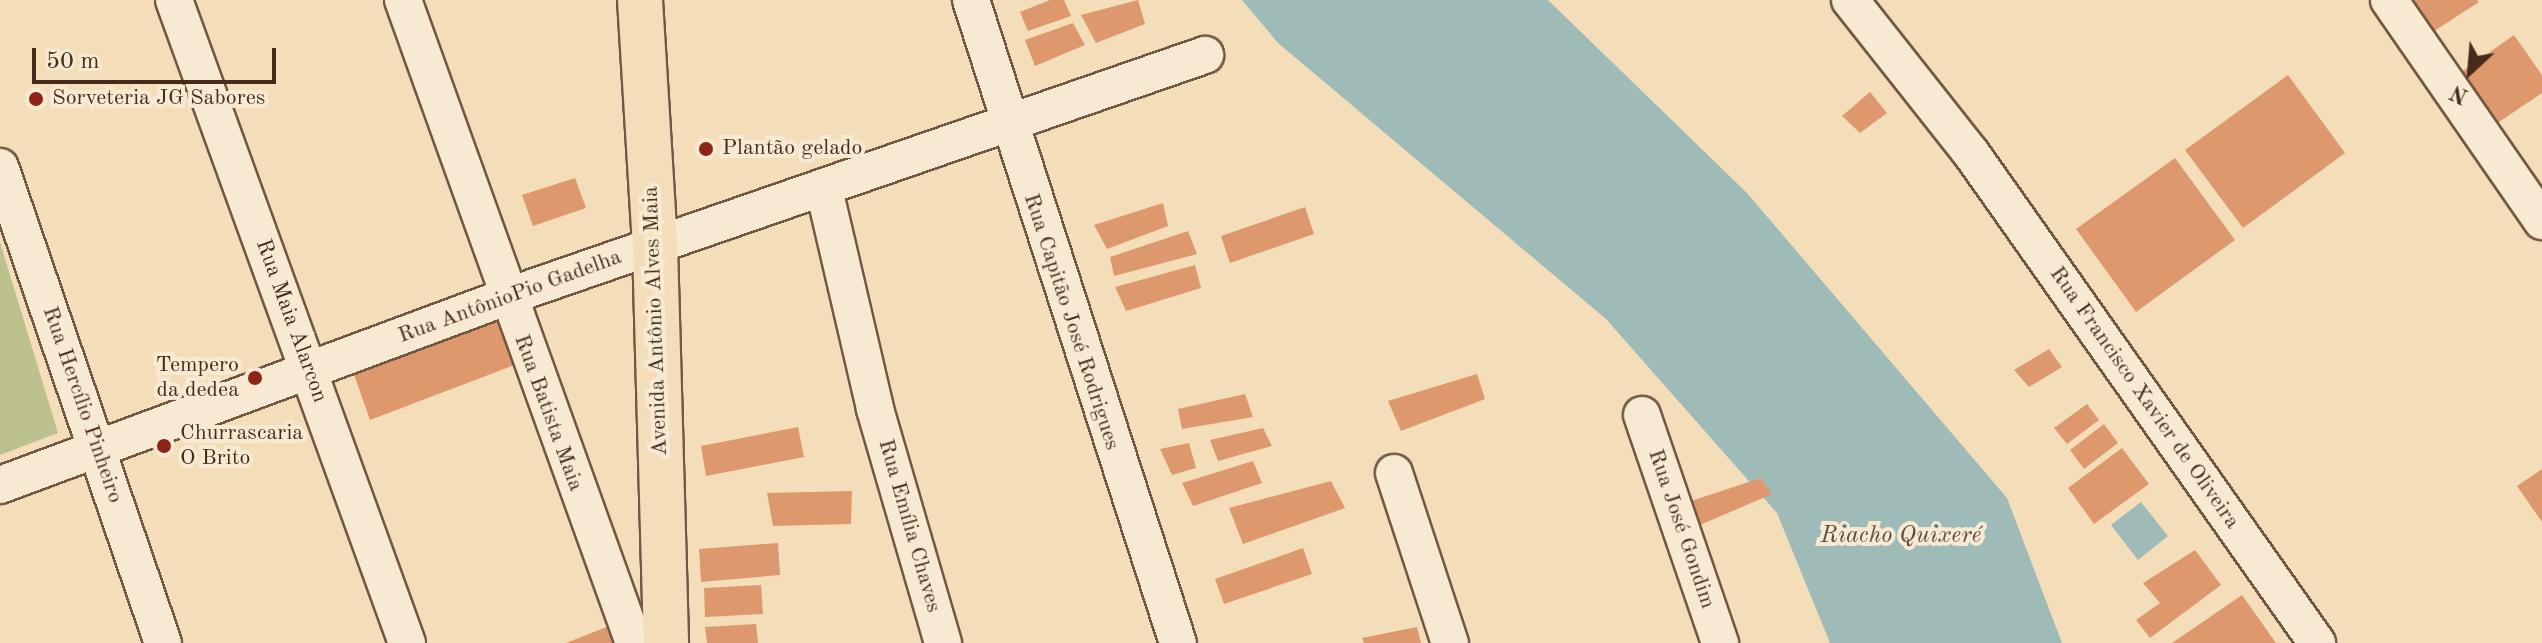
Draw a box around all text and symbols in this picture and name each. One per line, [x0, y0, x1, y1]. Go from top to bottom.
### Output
scale bar [36, 32, 280, 82]
north arrow [2430, 32, 2510, 112]
text: 50 m [46, 50, 100, 74]
text: N [2447, 80, 2472, 107]
place label: Sorveteria JG Sabores [52, 86, 265, 112]
marker: Sorveteria JG Sabores [27, 90, 45, 108]
place label: Plantão gelado [722, 136, 862, 162]
marker: Plantão gelado [697, 140, 715, 158]
street label: Avenida Antônio Alves Maia [638, 186, 674, 456]
street label: Rua Capitão José Rodrigues [1017, 190, 1125, 454]
street label: Rua Maia Alarcon [249, 236, 333, 406]
street label: Rua AntônioPio Gadelha [395, 244, 625, 350]
street label: Rua Francisco Xavier de Oliveira [2043, 262, 2245, 534]
street label: Rua Hercílio Pinheiro [36, 303, 128, 507]
street label: Rua Batista Maia [507, 331, 589, 495]
place label: Tempero da dedea [156, 352, 239, 404]
marker: Tempero da dedea [246, 369, 264, 387]
place label: Churrascaria O Brito [180, 420, 303, 472]
street label: Rua Emília Chaves [872, 436, 946, 616]
marker: Churrascaria O Brito [155, 437, 173, 455]
street label: Rua José Gondim [1641, 446, 1721, 612]
water label: Riacho Quixeré [1821, 523, 1981, 551]

